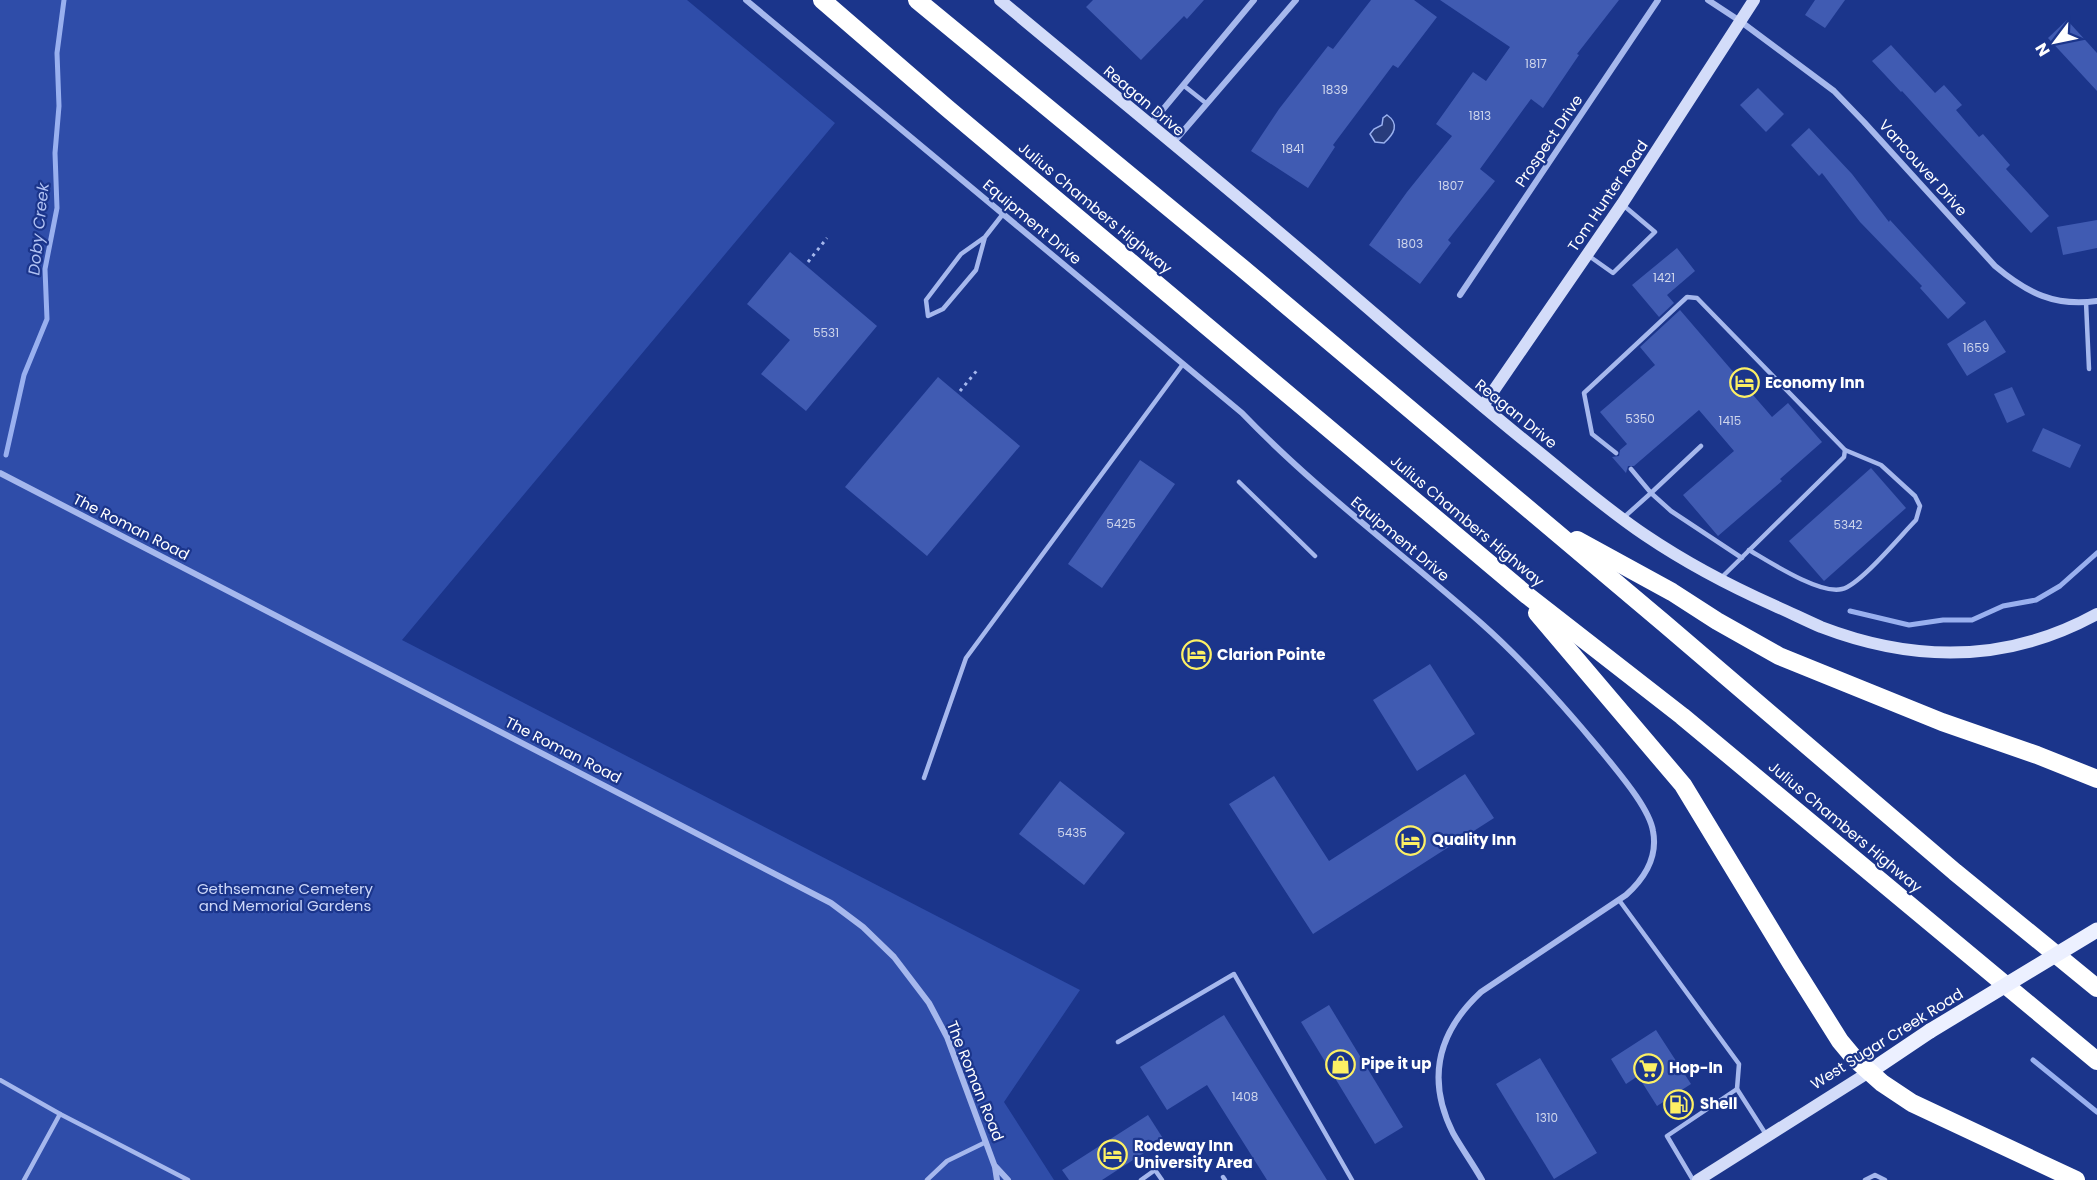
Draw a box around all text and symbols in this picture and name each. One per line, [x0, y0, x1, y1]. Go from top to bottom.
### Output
north arrow [2025, 12, 2085, 72]
text: N [2030, 38, 2056, 61]
house number: 1817 [1525, 55, 1547, 72]
street label: Reagan Drive [1099, 60, 1189, 141]
house number: 1839 [1322, 81, 1348, 98]
street label: Prospect Drive [1510, 90, 1587, 191]
house number: 1813 [1469, 107, 1491, 124]
street label: Vancouver Drive [1874, 115, 1972, 220]
street label: Tom Hunter Road [1562, 136, 1653, 256]
street label: Julius Chambers Highway [1014, 137, 1177, 279]
house number: 1841 [1282, 140, 1304, 157]
street label: Equipment Drive [979, 174, 1086, 269]
house number: 1807 [1438, 177, 1464, 194]
water label: Doby Creek [22, 181, 55, 276]
house number: 1803 [1397, 235, 1423, 252]
house number: 1421 [1653, 269, 1675, 286]
house number: 5531 [813, 324, 839, 341]
house number: 1659 [1963, 339, 1989, 356]
hotel icon: Economy Inn [1728, 367, 1760, 399]
place label: Economy Inn [1765, 372, 1865, 393]
street label: Reagan Drive [1471, 374, 1562, 453]
house number: 5350 [1625, 410, 1655, 427]
house number: 1415 [1719, 412, 1741, 429]
street label: Julius Chambers Highway [1386, 450, 1549, 592]
street label: The Roman Road [69, 488, 193, 565]
street label: Equipment Drive [1347, 491, 1454, 586]
house number: 5425 [1106, 515, 1136, 532]
house number: 5342 [1833, 516, 1863, 533]
hotel icon: Clarion Pointe [1180, 639, 1212, 671]
place label: Clarion Pointe [1217, 644, 1326, 665]
street label: The Roman Road [501, 711, 625, 788]
street label: Julius Chambers Highway [1764, 756, 1927, 898]
house number: 5435 [1057, 824, 1087, 841]
hotel icon: Quality Inn [1395, 824, 1427, 856]
place label: Quality Inn [1432, 829, 1516, 850]
park label: Gethsemane Cemetery and Memorial Gardens [197, 878, 374, 916]
street label: West Sugar Creek Road [1807, 983, 1967, 1094]
street label: The Roman Road [942, 1018, 1009, 1144]
shop icon: Pipe it up [1324, 1048, 1356, 1080]
supermarket icon: Hop-In [1632, 1052, 1664, 1084]
place label: Pipe it up [1361, 1053, 1431, 1074]
place label: Hop-In [1669, 1057, 1723, 1078]
house number: 1408 [1232, 1088, 1258, 1105]
fuel station icon: Shell [1663, 1088, 1695, 1120]
place label: Shell [1700, 1093, 1737, 1114]
house number: 1310 [1536, 1109, 1558, 1126]
place label: Rodeway Inn University Area [1134, 1135, 1253, 1173]
hotel icon: Rodeway Inn University Area [1097, 1139, 1129, 1171]

